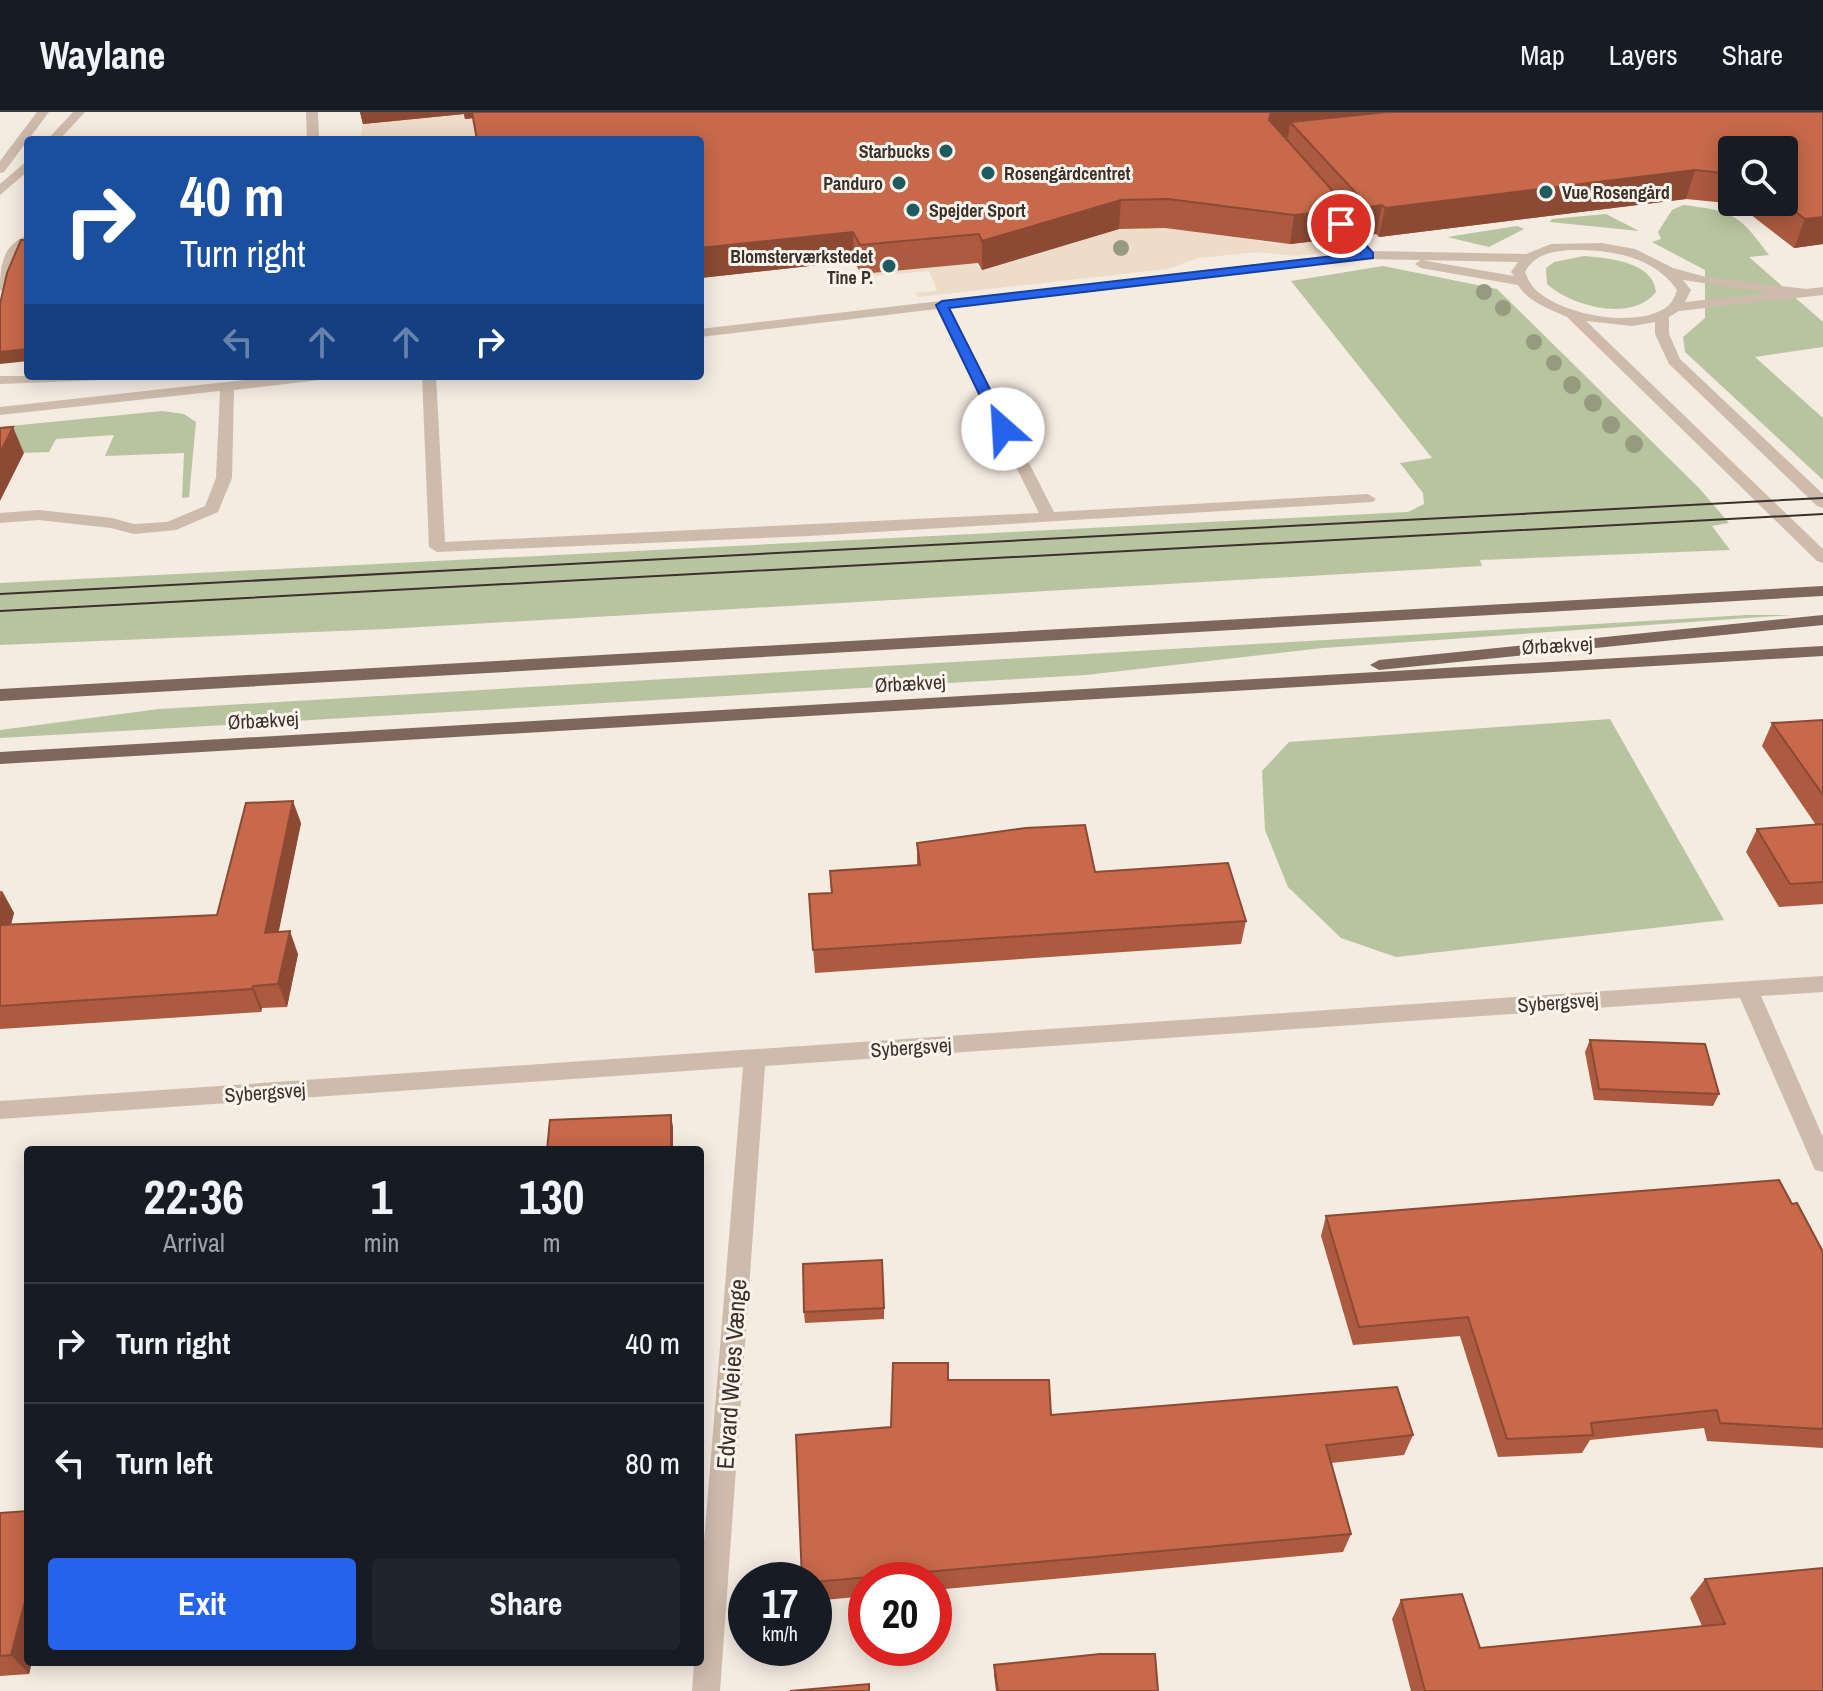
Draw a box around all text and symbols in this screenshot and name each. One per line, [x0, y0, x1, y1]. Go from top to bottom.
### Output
text: Waylane [40, 30, 165, 81]
text: Map [1520, 36, 1565, 74]
text: Layers [1609, 36, 1678, 74]
text: Share [1722, 36, 1783, 74]
map controls [1718, 136, 1798, 216]
button: search [1718, 136, 1798, 216]
place label: Starbucks [859, 139, 930, 164]
marker: Starbucks [937, 142, 955, 160]
text: 40 m [180, 158, 285, 233]
place label: Rosengårdcentret [1004, 161, 1130, 186]
marker: Rosengårdcentret [979, 164, 997, 182]
icon: right [48, 168, 152, 272]
place label: Panduro [823, 171, 883, 196]
marker: Panduro [890, 174, 908, 192]
place label: Vue Rosengård [1562, 180, 1670, 205]
marker: Vue Rosengård [1537, 183, 1555, 201]
pin [1307, 190, 1375, 258]
place label: Spejder Sport [929, 198, 1026, 223]
marker: Spejder Sport [904, 201, 922, 219]
icon: arrive [1319, 202, 1363, 246]
text: Turn right [180, 230, 305, 278]
place label: Blomsterværkstedet Tine P. [730, 244, 873, 290]
marker: Blomsterværkstedet Tine P. [880, 257, 898, 275]
icon: left [216, 320, 260, 364]
icon: ahead [300, 320, 344, 364]
icon: ahead [384, 320, 428, 364]
icon: right [468, 320, 512, 364]
position arrow [961, 387, 1045, 471]
street label: Ørbækvej [1521, 630, 1593, 660]
street label: Ørbækvej [874, 668, 946, 698]
street label: Ørbækvej [227, 705, 299, 735]
street label: Sybergsvej [1517, 986, 1599, 1018]
street label: Sybergsvej [870, 1031, 952, 1063]
street label: Sybergsvej [224, 1076, 306, 1108]
text: 22:36 [144, 1164, 244, 1229]
text: 1 [371, 1164, 392, 1229]
text: 130 [519, 1164, 584, 1229]
text: Arrival [163, 1225, 225, 1260]
text: min [364, 1225, 399, 1260]
text: m [543, 1225, 561, 1260]
street label: Edvard Weies Vænge [708, 1278, 754, 1470]
icon: right [48, 1321, 92, 1365]
text: Turn right [116, 1323, 230, 1363]
text: 40 m [625, 1323, 680, 1363]
icon: left [48, 1441, 92, 1485]
text: Turn left [116, 1443, 213, 1483]
text: 80 m [625, 1443, 680, 1483]
button: Exit [48, 1558, 356, 1650]
button: Share [372, 1558, 680, 1650]
speed limit sign: 20 [848, 1562, 952, 1666]
text: 17 [762, 1577, 798, 1630]
text: km/h [762, 1620, 798, 1647]

